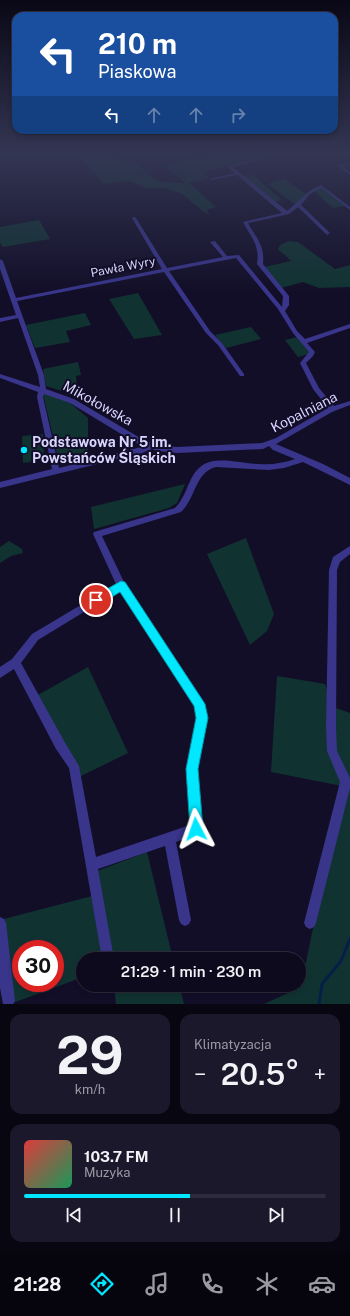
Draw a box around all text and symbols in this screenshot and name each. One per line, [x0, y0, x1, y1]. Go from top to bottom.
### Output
text: 210 m [98, 27, 177, 60]
icon: left [32, 28, 84, 80]
text: Piaskowa [98, 61, 176, 82]
icon: left [101, 104, 123, 126]
icon: ahead [143, 104, 165, 126]
icon: ahead [185, 104, 207, 126]
icon: right [227, 104, 249, 126]
street label: Pawła Wyry [89, 254, 157, 280]
street label: Mikołowska [60, 377, 136, 429]
street label: Kopalniana [268, 388, 340, 436]
place label: Podstawowa Nr 5 im. Powstańców Śląskich [32, 434, 176, 466]
marker: Podstawowa Nr 5 im. Powstańców Śląskich [19, 445, 29, 455]
pin [79, 583, 113, 617]
icon: arrive [85, 589, 107, 611]
position arrow [175, 808, 217, 850]
speed limit sign: 30 [12, 940, 64, 992]
text: 21:29 · 1 min · 230 m [121, 963, 261, 980]
text: 29 [56, 1025, 124, 1086]
text: Klimatyzacja [194, 1037, 271, 1052]
text: 20.5° [221, 1056, 299, 1092]
text: − [194, 1061, 206, 1087]
text: + [314, 1061, 326, 1087]
text: km/h [75, 1082, 105, 1097]
text: 103.7 FM [84, 1148, 149, 1165]
text: Muzyka [84, 1165, 130, 1180]
icon: previous [63, 1204, 85, 1226]
icon: pause [164, 1204, 186, 1226]
icon: next [265, 1204, 287, 1226]
icon: directions [88, 1270, 116, 1298]
icon: music [143, 1270, 171, 1298]
icon: phone [198, 1270, 226, 1298]
icon: climate [253, 1270, 281, 1298]
icon: car [308, 1270, 336, 1298]
text: 21:28 [14, 1274, 61, 1295]

